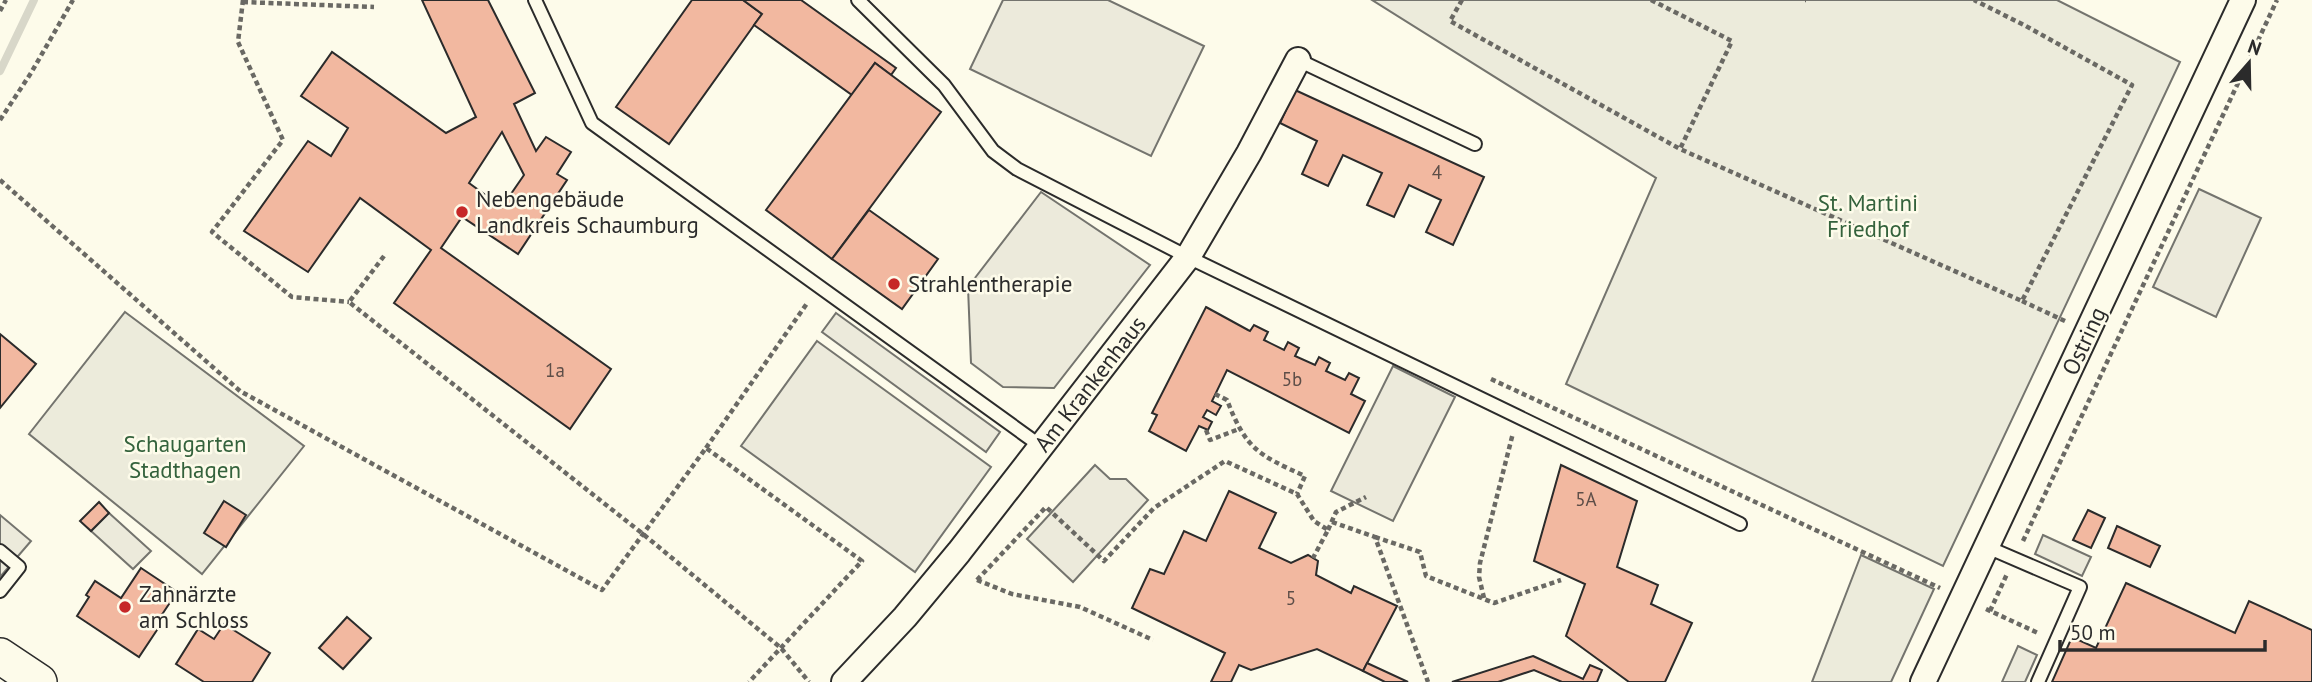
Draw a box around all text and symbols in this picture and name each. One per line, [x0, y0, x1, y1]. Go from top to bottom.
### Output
north arrow [2214, 28, 2284, 98]
text: N [2245, 34, 2265, 60]
house number: 4 [1432, 160, 1442, 184]
place label: Nebengebäude Landkreis Schaumburg [476, 184, 699, 239]
park label: St. Martini Friedhof [1818, 188, 1918, 243]
marker: Nebengebäude Landkreis Schaumburg [454, 204, 470, 220]
place label: Strahlentherapie [908, 269, 1072, 298]
marker: Strahlentherapie [886, 276, 902, 292]
street label: Ostring [2055, 302, 2112, 380]
street label: Am Krankenhaus [1028, 310, 1152, 457]
house number: 1a [545, 358, 565, 382]
house number: 5b [1282, 367, 1302, 391]
park label: Schaugarten Stadthagen [123, 429, 247, 484]
house number: 5A [1575, 487, 1597, 511]
place label: Zahnärzte am Schloss [139, 579, 249, 634]
house number: 5 [1286, 586, 1296, 610]
marker: Zahnärzte am Schloss [117, 599, 133, 615]
scale bar [2060, 608, 2265, 652]
text: 50 m [2070, 619, 2116, 646]

